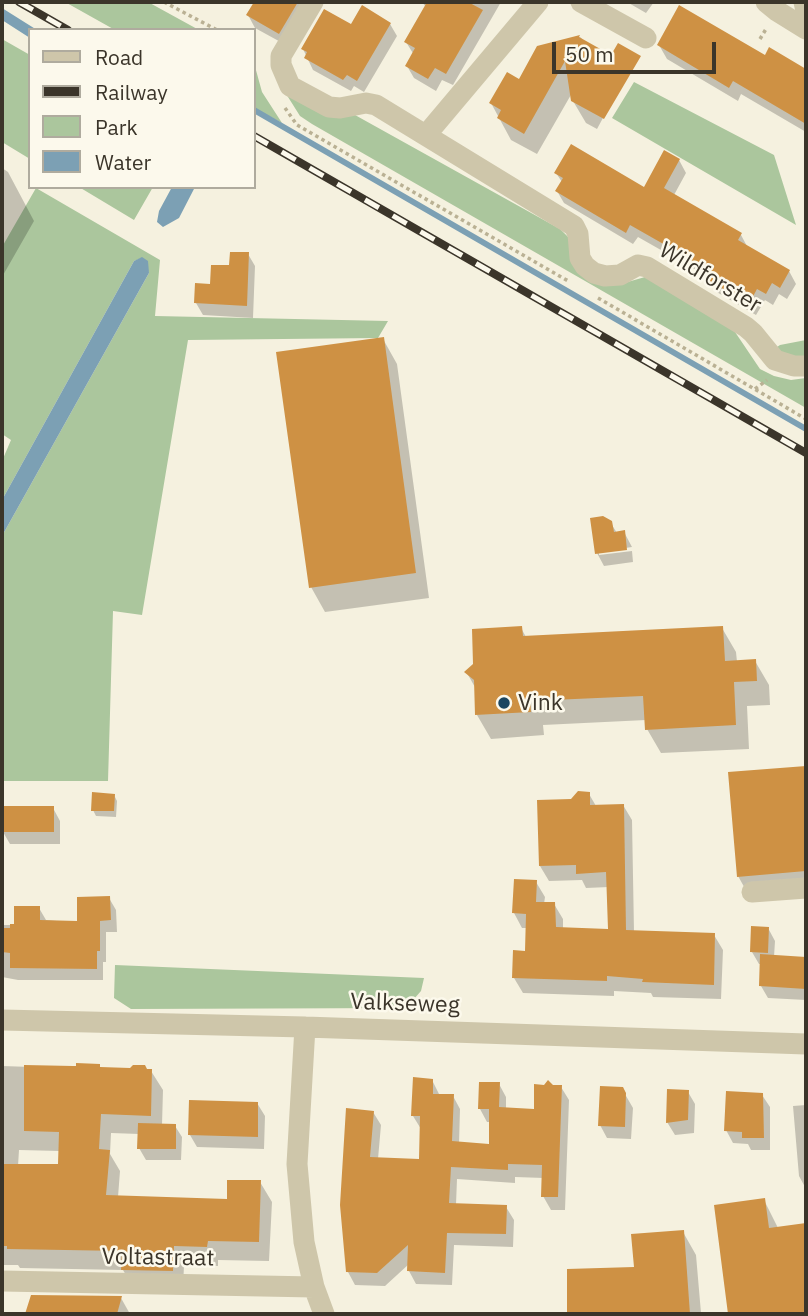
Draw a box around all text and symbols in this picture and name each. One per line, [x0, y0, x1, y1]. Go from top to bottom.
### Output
legend [28, 28, 256, 189]
scale bar [556, 28, 720, 72]
text: 50 m [565, 40, 614, 68]
text: Road [95, 43, 143, 71]
text: Railway [95, 78, 168, 106]
text: Park [95, 113, 138, 141]
text: Water [95, 148, 151, 176]
street label: Wildforster [654, 237, 766, 319]
place label: Vink [518, 689, 563, 717]
marker: Vink [496, 695, 512, 711]
street label: Valkseweg [350, 988, 460, 1020]
street label: Voltastraat [101, 1243, 215, 1273]

